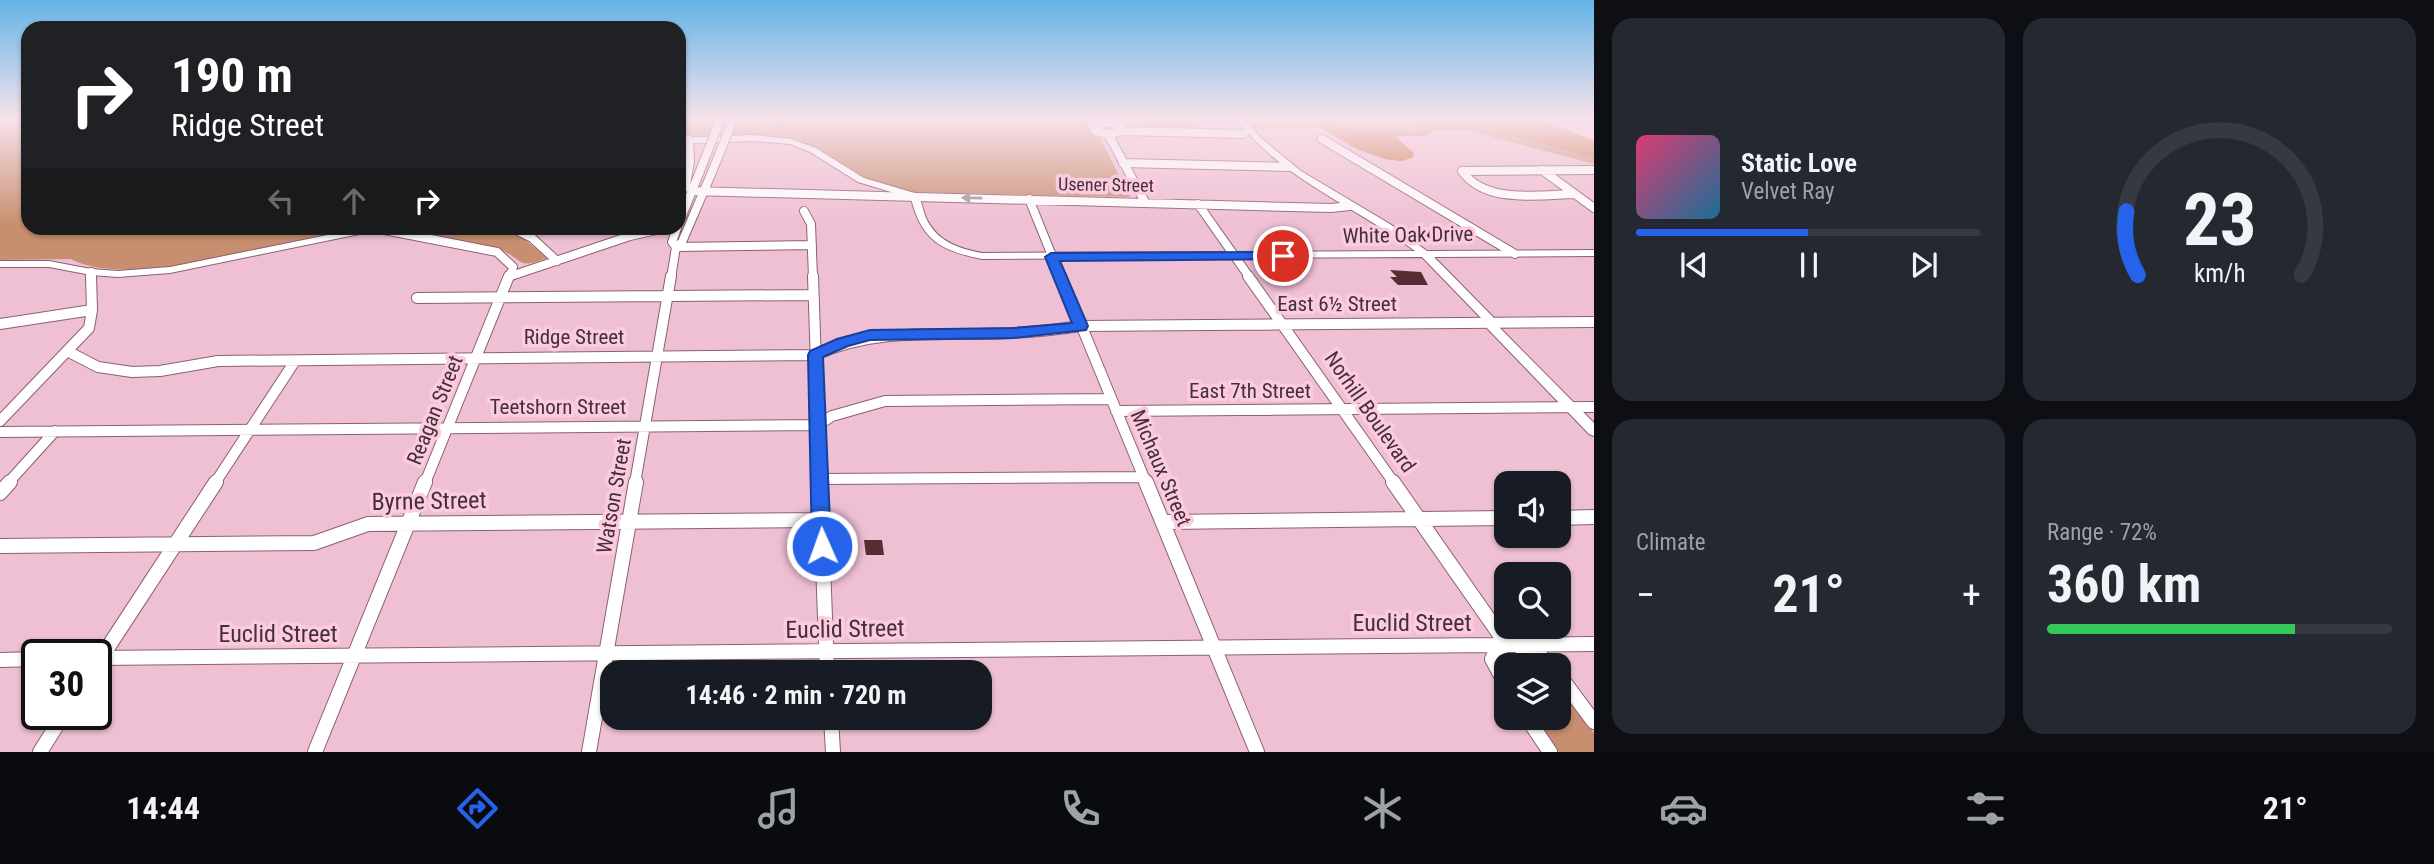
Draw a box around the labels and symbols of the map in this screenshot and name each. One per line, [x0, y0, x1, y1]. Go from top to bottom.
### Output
street label: Usener Street [1058, 173, 1154, 196]
one-way arrow [961, 192, 983, 203]
street label: White Oak Drive [1342, 222, 1474, 248]
pin [1253, 226, 1313, 286]
street label: East 6½ Street [1277, 292, 1397, 316]
street label: Ridge Street [524, 325, 624, 349]
street label: Norhill Boulevard [1320, 347, 1420, 477]
street label: Reagan Street [402, 352, 468, 468]
street label: East 7th Street [1189, 379, 1311, 403]
street label: Teetshorn Street [490, 395, 626, 419]
street label: Michaux Street [1126, 406, 1196, 530]
street label: Watson Street [592, 437, 636, 555]
street label: Byrne Street [371, 486, 487, 516]
position arrow [785, 509, 859, 583]
street label: Euclid Street [1352, 609, 1472, 637]
street label: Euclid Street [785, 614, 905, 644]
street label: Euclid Street [218, 620, 338, 648]
speed limit sign: 30 [21, 639, 112, 730]

